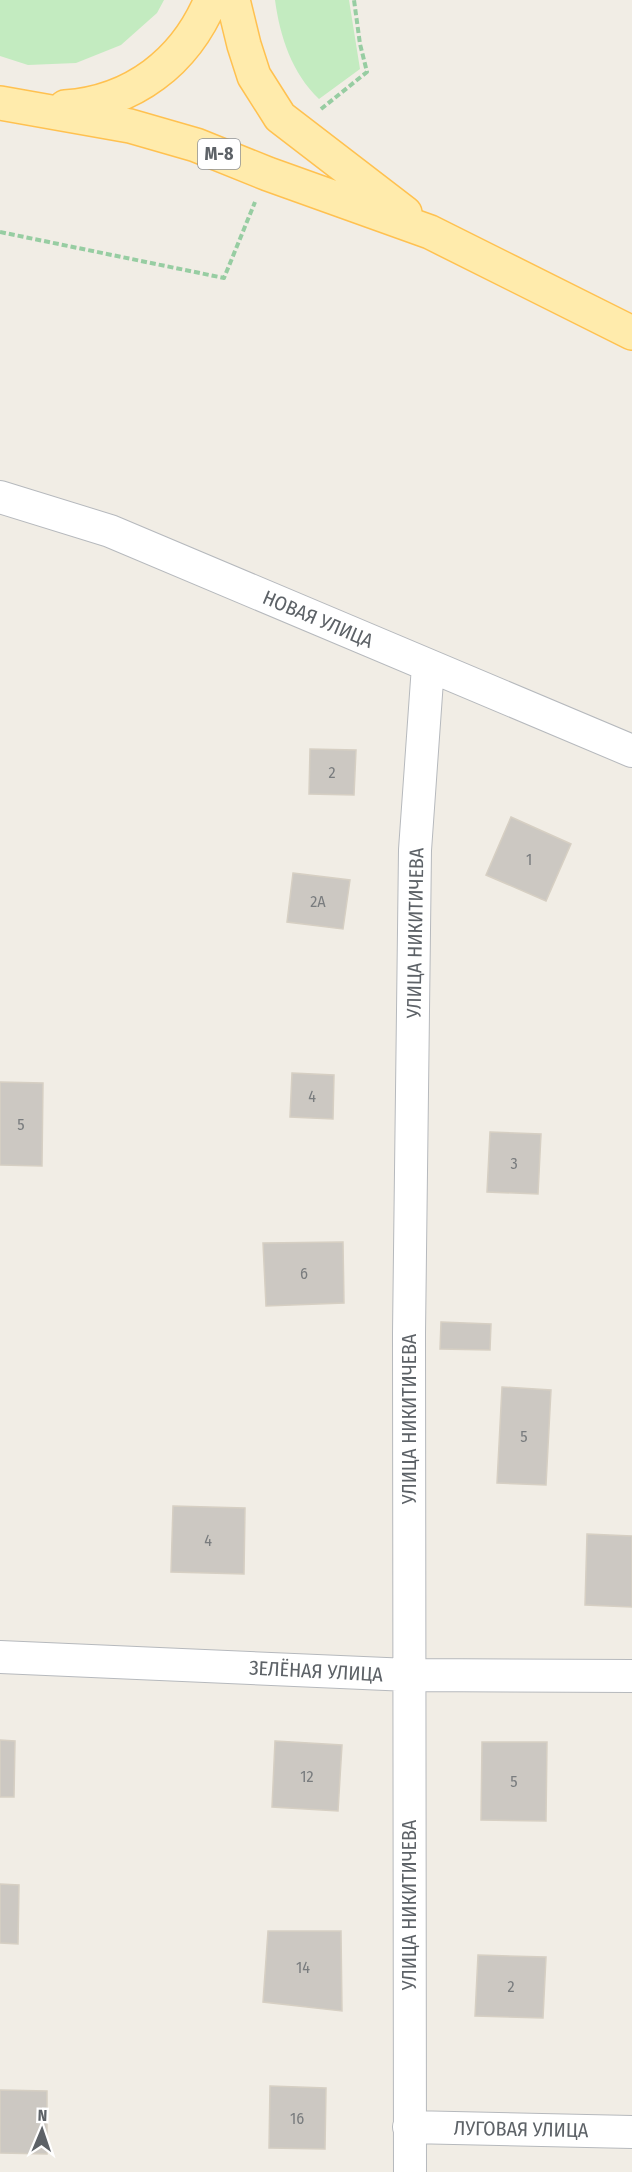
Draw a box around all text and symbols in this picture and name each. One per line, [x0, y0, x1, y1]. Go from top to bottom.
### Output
road number: М-8 [198, 139, 240, 169]
street label: НОВАЯ УЛИЦА [259, 585, 377, 653]
house number: 2 [328, 763, 336, 782]
street label: УЛИЦА НИКИТИЧЕВА [401, 847, 428, 1020]
house number: 1 [526, 850, 532, 869]
house number: 2А [310, 892, 326, 911]
house number: 4 [308, 1087, 316, 1106]
house number: 5 [17, 1115, 25, 1134]
house number: 3 [510, 1154, 518, 1173]
house number: 6 [300, 1264, 308, 1283]
street label: УЛИЦА НИКИТИЧЕВА [397, 1333, 421, 1505]
house number: 5 [520, 1427, 528, 1446]
house number: 4 [204, 1531, 212, 1550]
street label: ЗЕЛЁНАЯ УЛИЦА [248, 1656, 384, 1687]
house number: 12 [300, 1767, 314, 1786]
house number: 5 [510, 1772, 518, 1791]
street label: УЛИЦА НИКИТИЧЕВА [397, 1819, 421, 1991]
house number: 14 [296, 1958, 310, 1977]
house number: 2 [507, 1977, 515, 1996]
north arrow [12, 2100, 72, 2160]
text: N [37, 2106, 48, 2125]
house number: 16 [290, 2109, 304, 2128]
street label: ЛУГОВАЯ УЛИЦА [453, 2116, 589, 2142]

